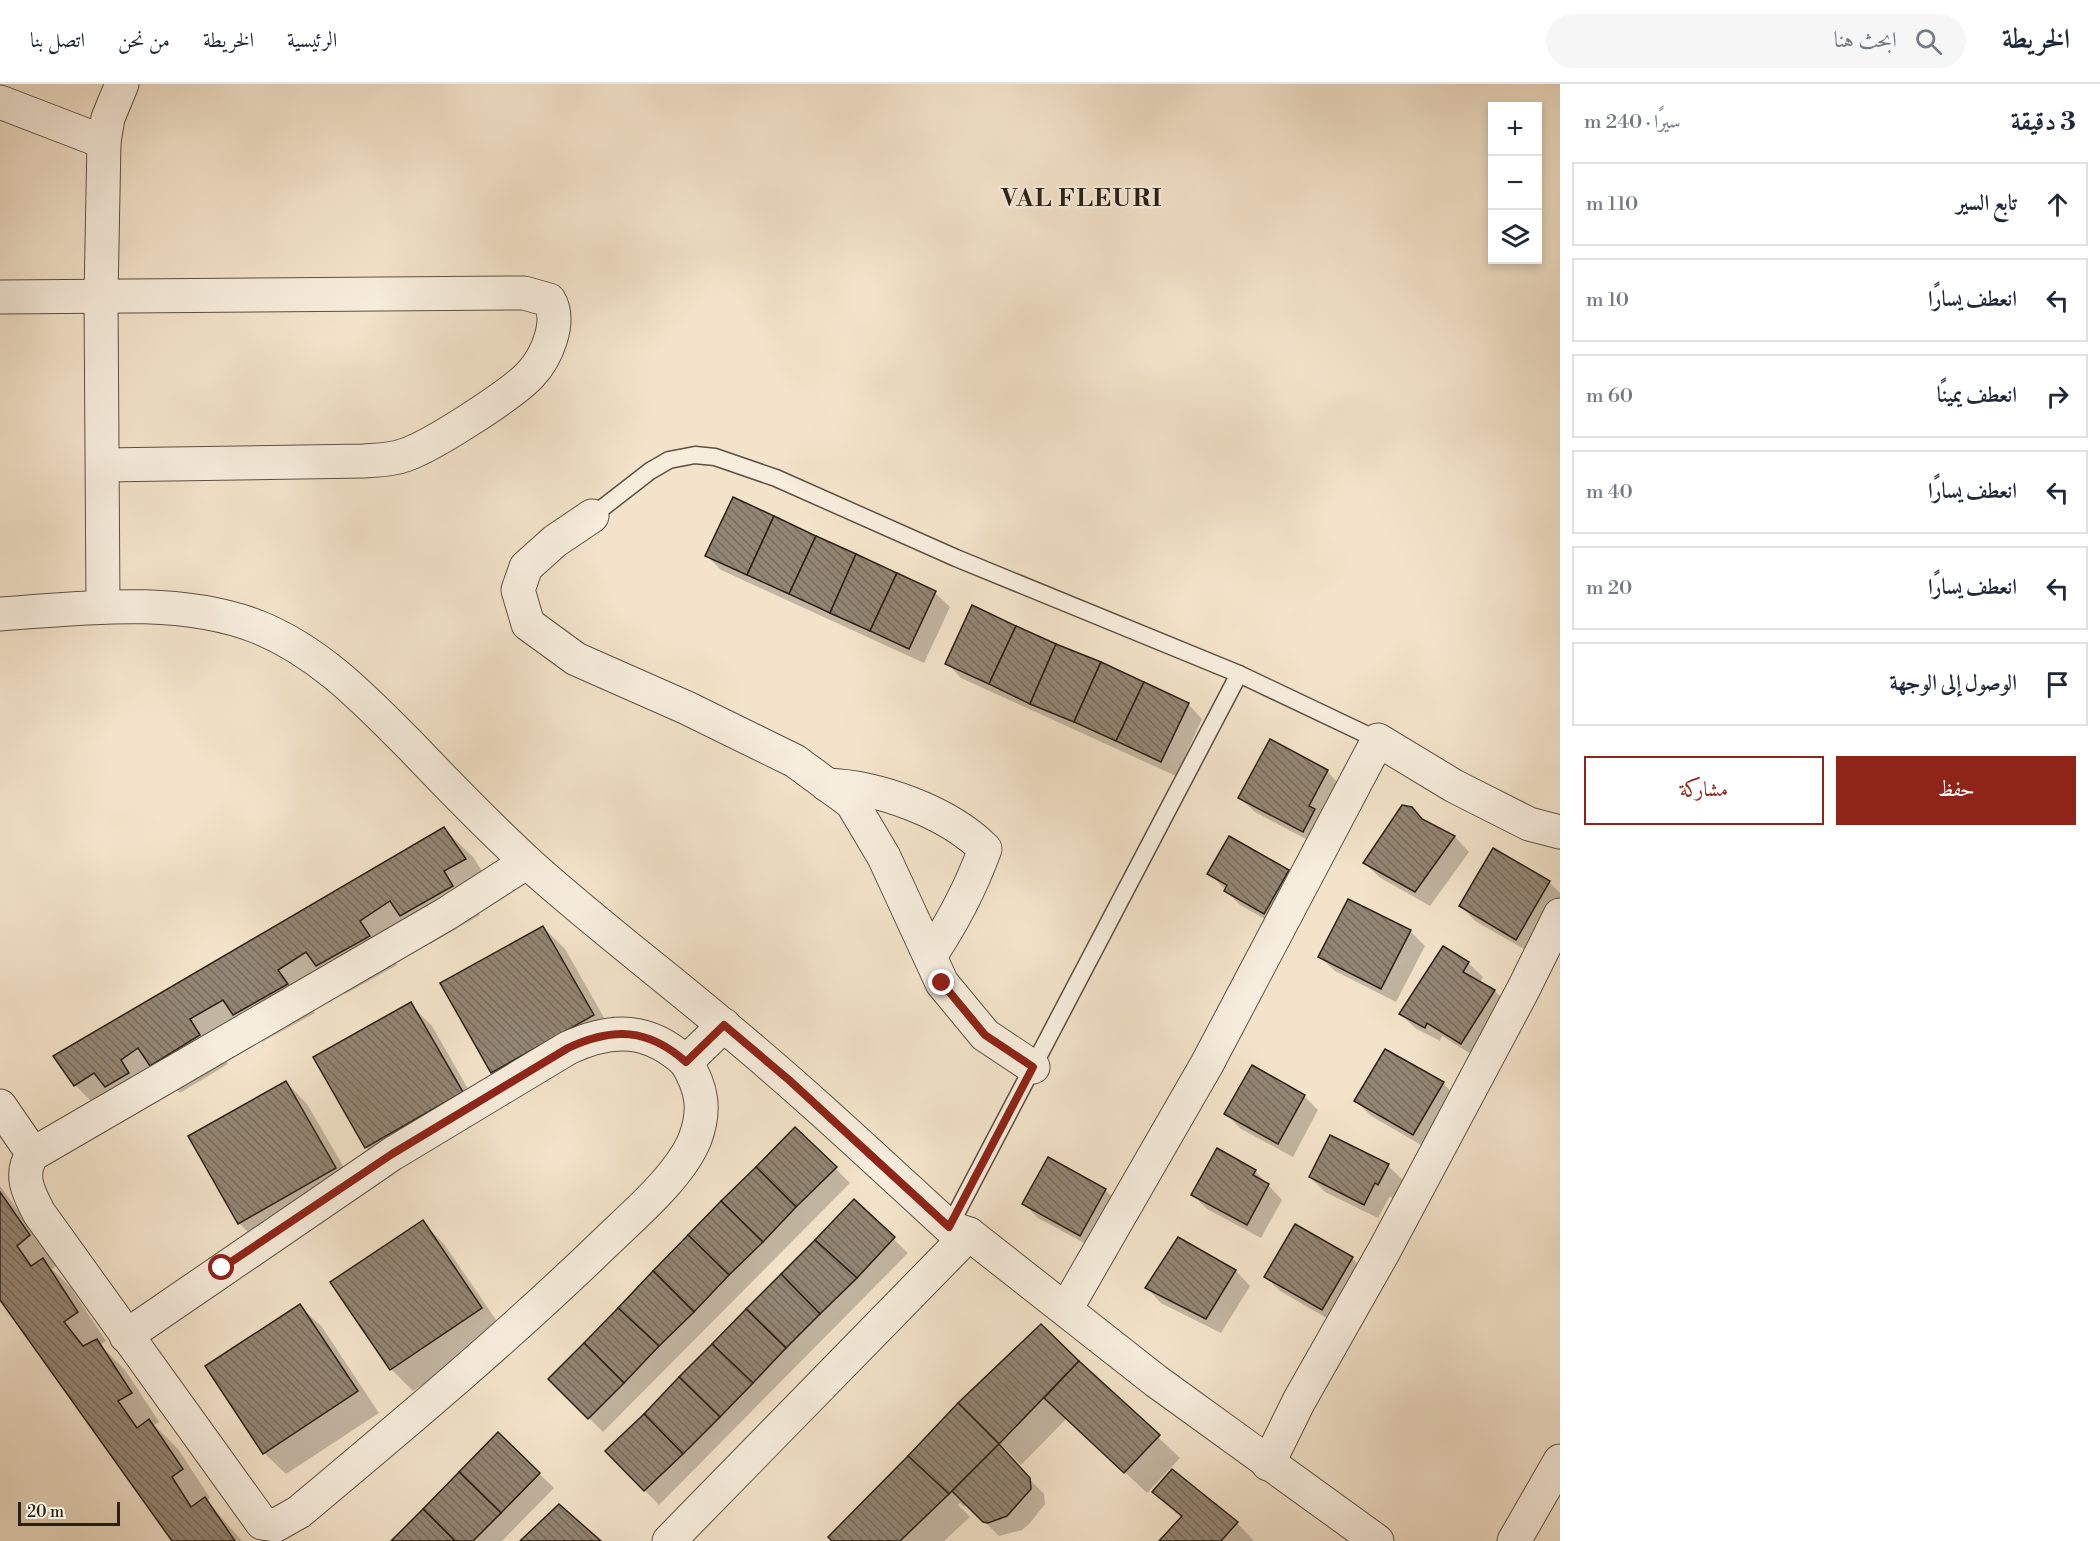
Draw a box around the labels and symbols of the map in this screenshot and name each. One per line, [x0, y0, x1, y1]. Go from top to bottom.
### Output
district label: VAL FLEURI [1000, 184, 1163, 214]
route end [928, 969, 954, 995]
route start [208, 1254, 234, 1280]
scale bar [18, 1499, 120, 1526]

